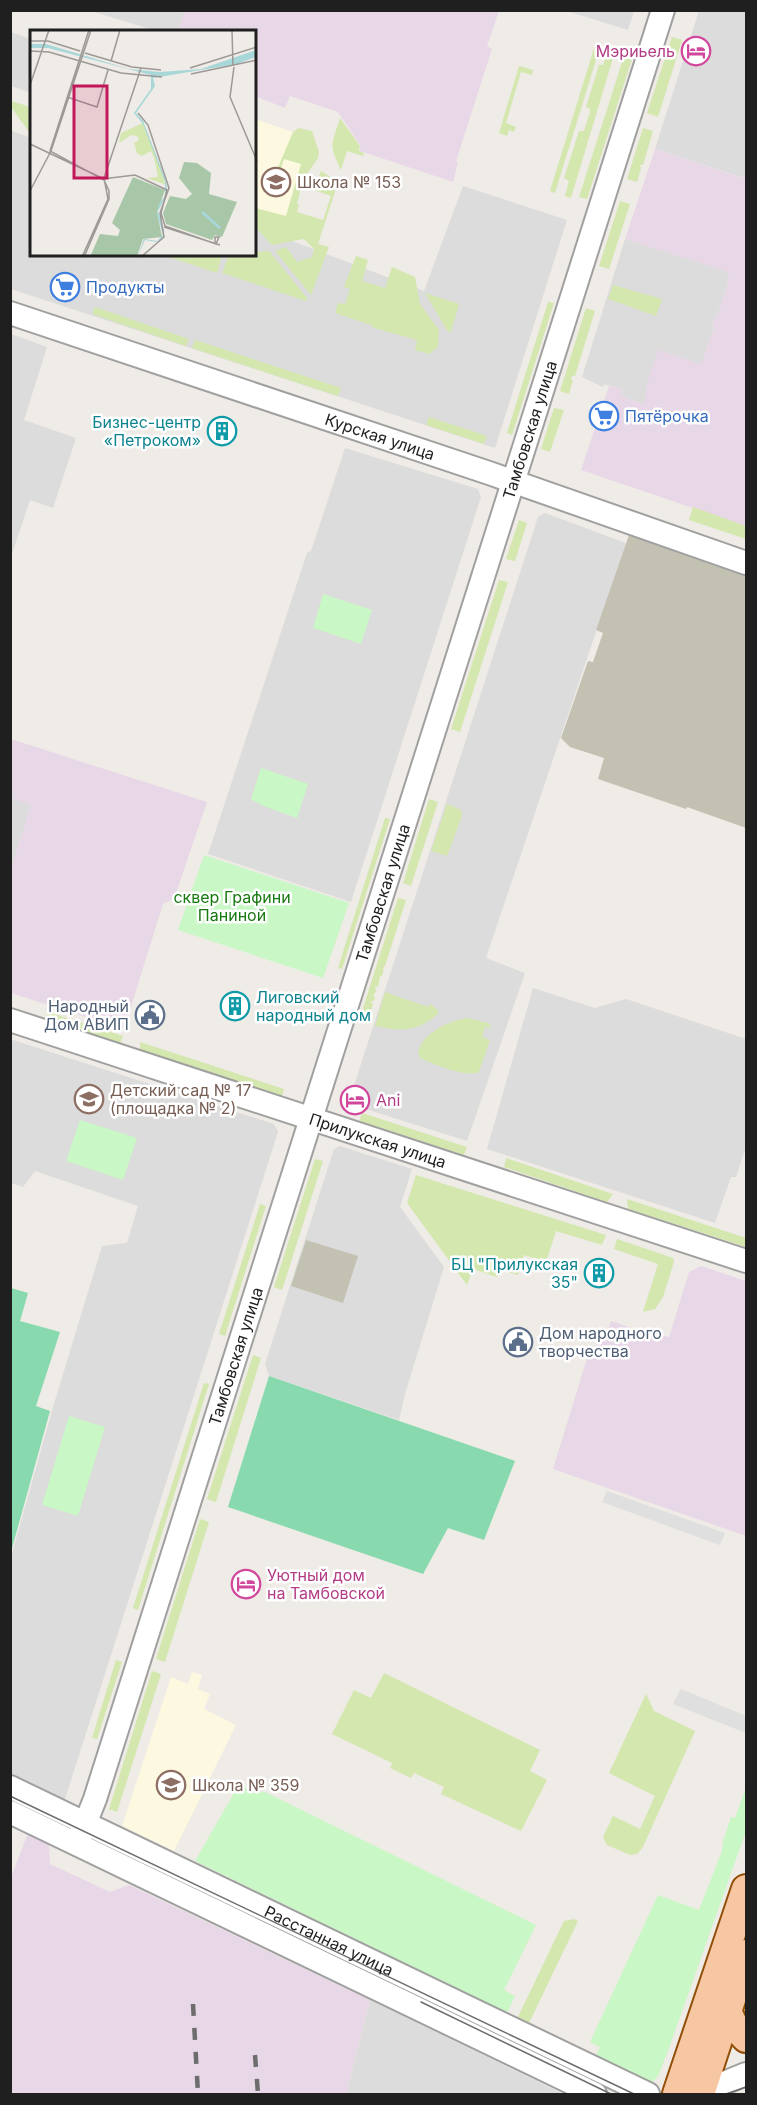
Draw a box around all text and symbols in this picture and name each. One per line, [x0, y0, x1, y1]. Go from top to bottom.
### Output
inset map [30, 30, 256, 256]
hotel icon: Мэриьель [680, 35, 712, 67]
place label: Мэриьель [596, 41, 675, 61]
school or university icon: Школа № 153 [260, 166, 292, 198]
place label: Школа № 153 [297, 172, 401, 192]
supermarket icon: Продукты [49, 271, 81, 303]
place label: Продукты [86, 277, 164, 297]
street label: Тамбовская улица [498, 358, 561, 502]
supermarket icon: Пятёрочка [588, 400, 620, 432]
place label: Пятёрочка [625, 406, 709, 426]
street label: Курская улица [322, 409, 437, 464]
place label: Бизнес-центр «Петроком» [92, 412, 201, 450]
building icon: Бизнес-центр «Петроком» [206, 415, 238, 447]
street label: Тамбовская улица [351, 821, 414, 965]
park label: сквер Графини Паниной [173, 887, 291, 925]
place label: Лиговский народный дом [256, 987, 371, 1025]
building icon: Лиговский народный дом [219, 990, 251, 1022]
place label: Народный Дом АВИП [44, 996, 129, 1034]
public building icon: Народный Дом АВИП [134, 999, 166, 1031]
place label: Детский сад № 17 (площадка № 2) [110, 1080, 251, 1118]
school or university icon: Детский сад № 17 (площадка № 2) [73, 1083, 105, 1115]
hotel icon: Ani [339, 1084, 371, 1116]
place label: Ani [376, 1090, 400, 1110]
street label: Прилукская улица [307, 1109, 449, 1172]
place label: БЦ "Прилукская 35" [451, 1254, 578, 1292]
building icon: БЦ "Прилукская 35" [583, 1257, 615, 1289]
street label: Тамбовская улица [204, 1284, 267, 1428]
place label: Дом народного творчества [539, 1323, 662, 1361]
public building icon: Дом народного творчества [502, 1326, 534, 1358]
place label: Уютный дом на Тамбовской [267, 1565, 385, 1603]
hotel icon: Уютный дом на Тамбовской [230, 1568, 262, 1600]
school or university icon: Школа № 359 [155, 1769, 187, 1801]
place label: Школа № 359 [192, 1775, 299, 1795]
street label: Расстанная улица [261, 1901, 397, 1980]

